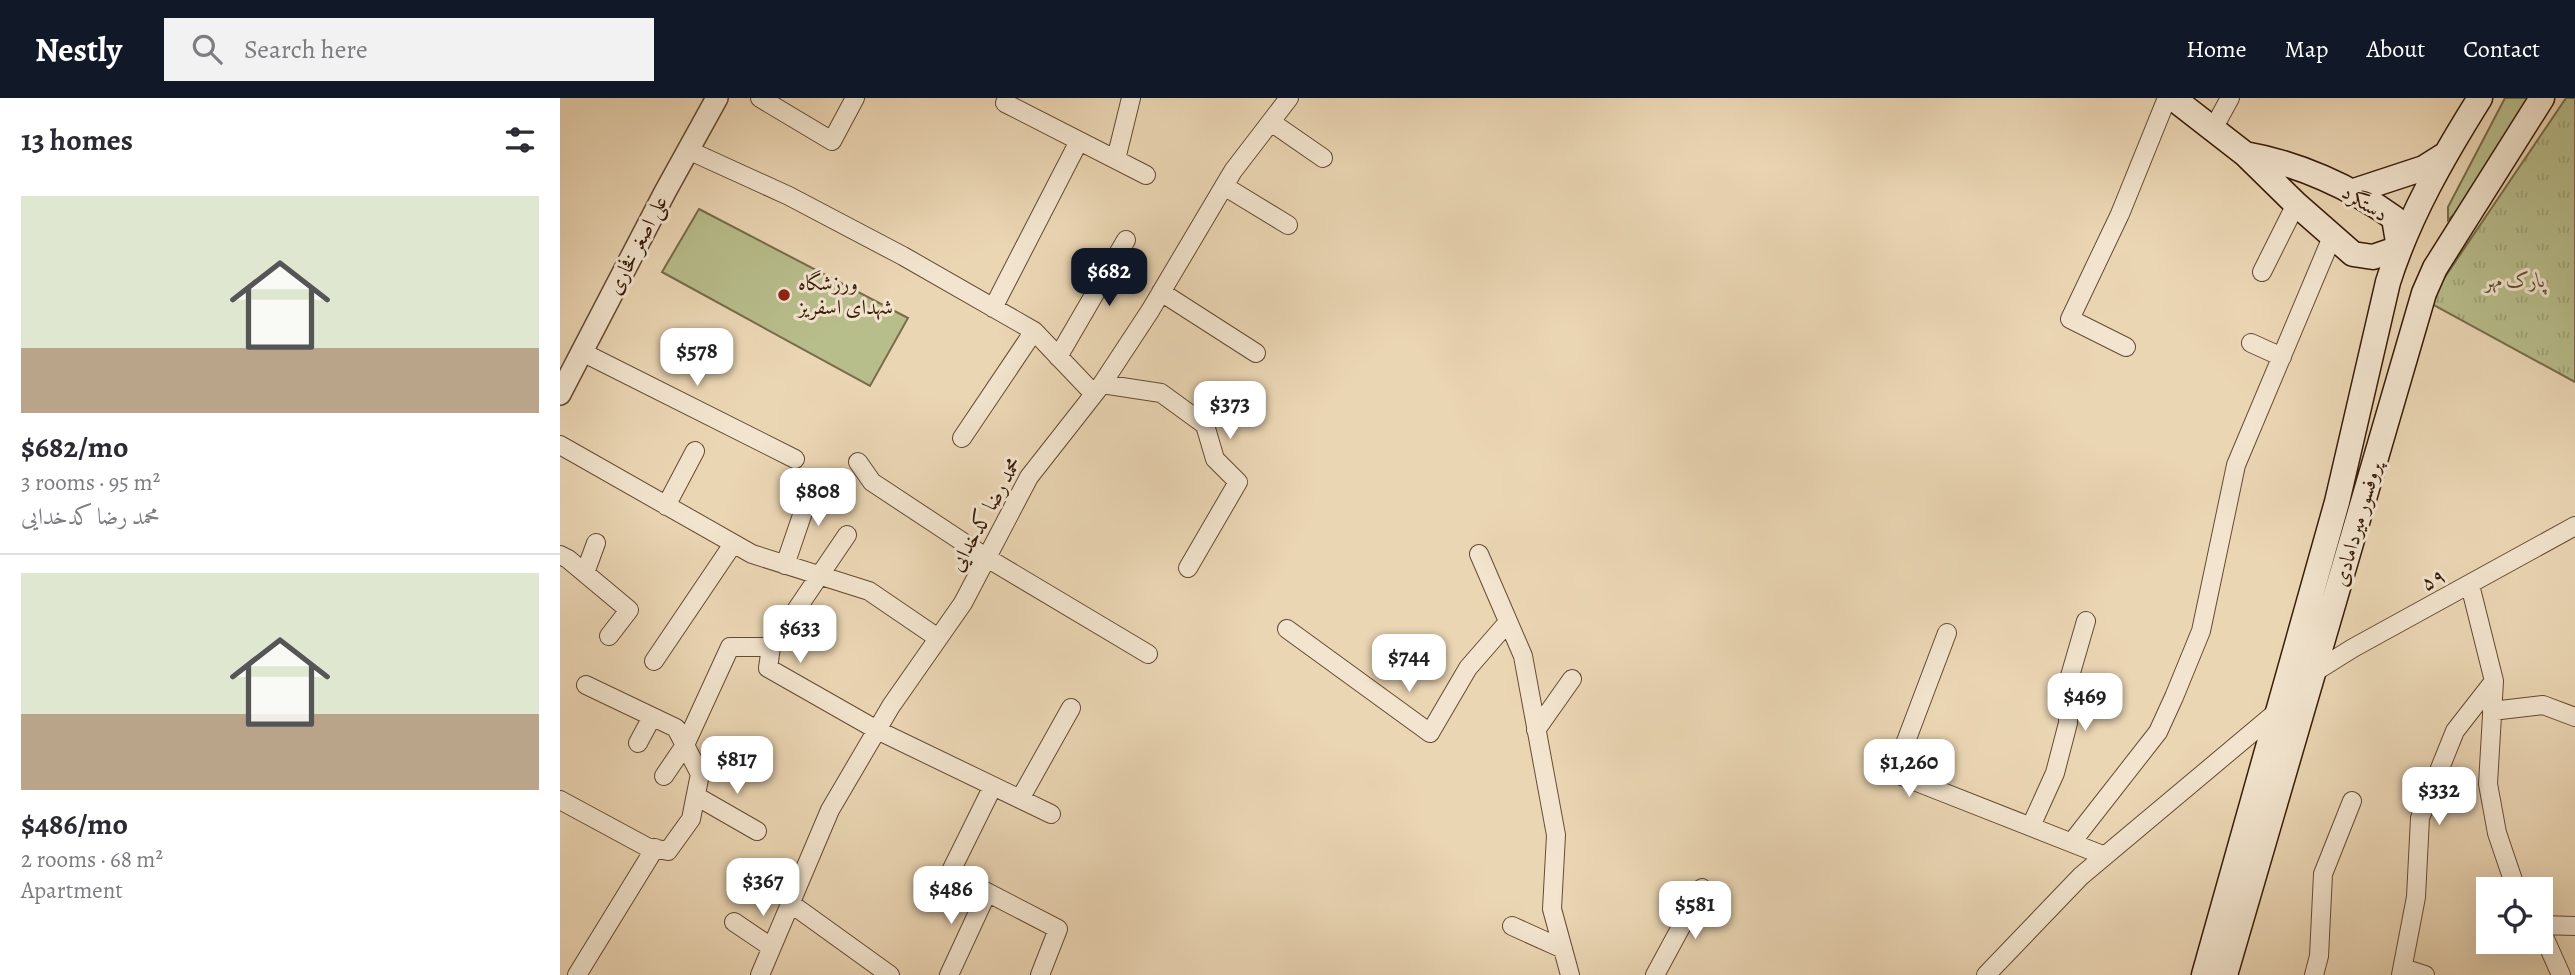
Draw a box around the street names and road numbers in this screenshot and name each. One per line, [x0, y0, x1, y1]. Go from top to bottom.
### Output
street label: دستگرد [2336, 178, 2394, 228]
street label: علی اصغر فخاری [600, 191, 676, 300]
street label: محمد رضا کدخدایی [942, 452, 1028, 576]
street label: پروفسور میردامادی [2326, 456, 2389, 590]
street label: ۵۹ [2416, 561, 2450, 597]

